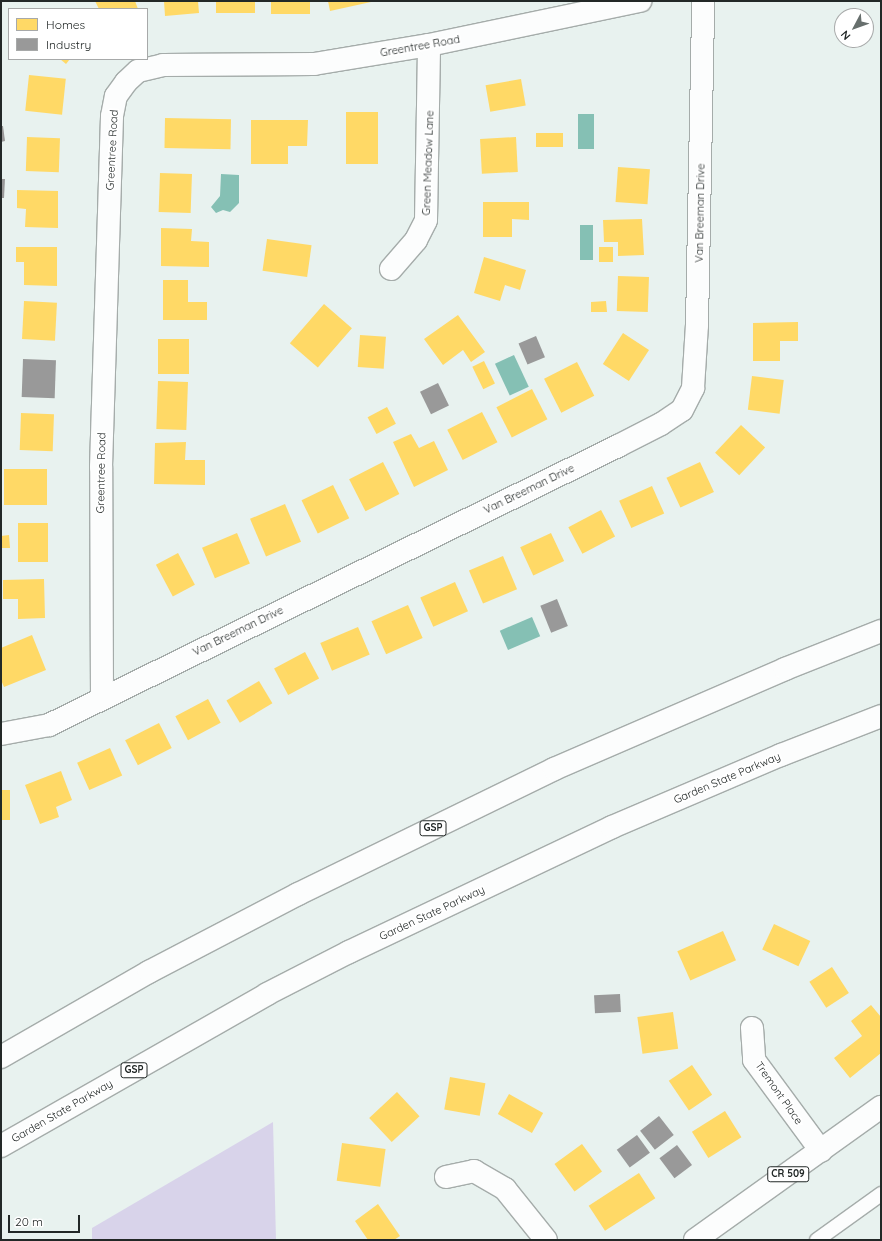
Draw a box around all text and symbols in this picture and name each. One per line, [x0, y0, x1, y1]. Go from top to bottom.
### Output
legend [8, 8, 148, 60]
north arrow [834, 8, 874, 48]
text: Homes [46, 17, 85, 32]
text: N [838, 28, 854, 43]
street label: Greentree Road [379, 32, 461, 60]
text: Industry [46, 37, 91, 52]
street label: Greentree Road [103, 109, 121, 191]
street label: Green Meadow Lane [420, 110, 436, 216]
street label: Van Breeman Drive [693, 163, 707, 263]
street label: Greentree Road [94, 432, 108, 514]
street label: Van Breeman Drive [481, 461, 577, 517]
street label: Van Breeman Drive [190, 603, 286, 659]
street label: Garden State Parkway [672, 750, 782, 806]
road number: GSP [419, 820, 447, 836]
street label: Garden State Parkway [377, 883, 487, 943]
street label: Tremont Place [752, 1059, 806, 1127]
road number: GSP [120, 1062, 148, 1078]
street label: Garden State Parkway [9, 1077, 115, 1145]
road number: CR 509 [767, 1166, 809, 1182]
scale bar [10, 1207, 82, 1233]
text: 20 m [15, 1214, 43, 1229]

